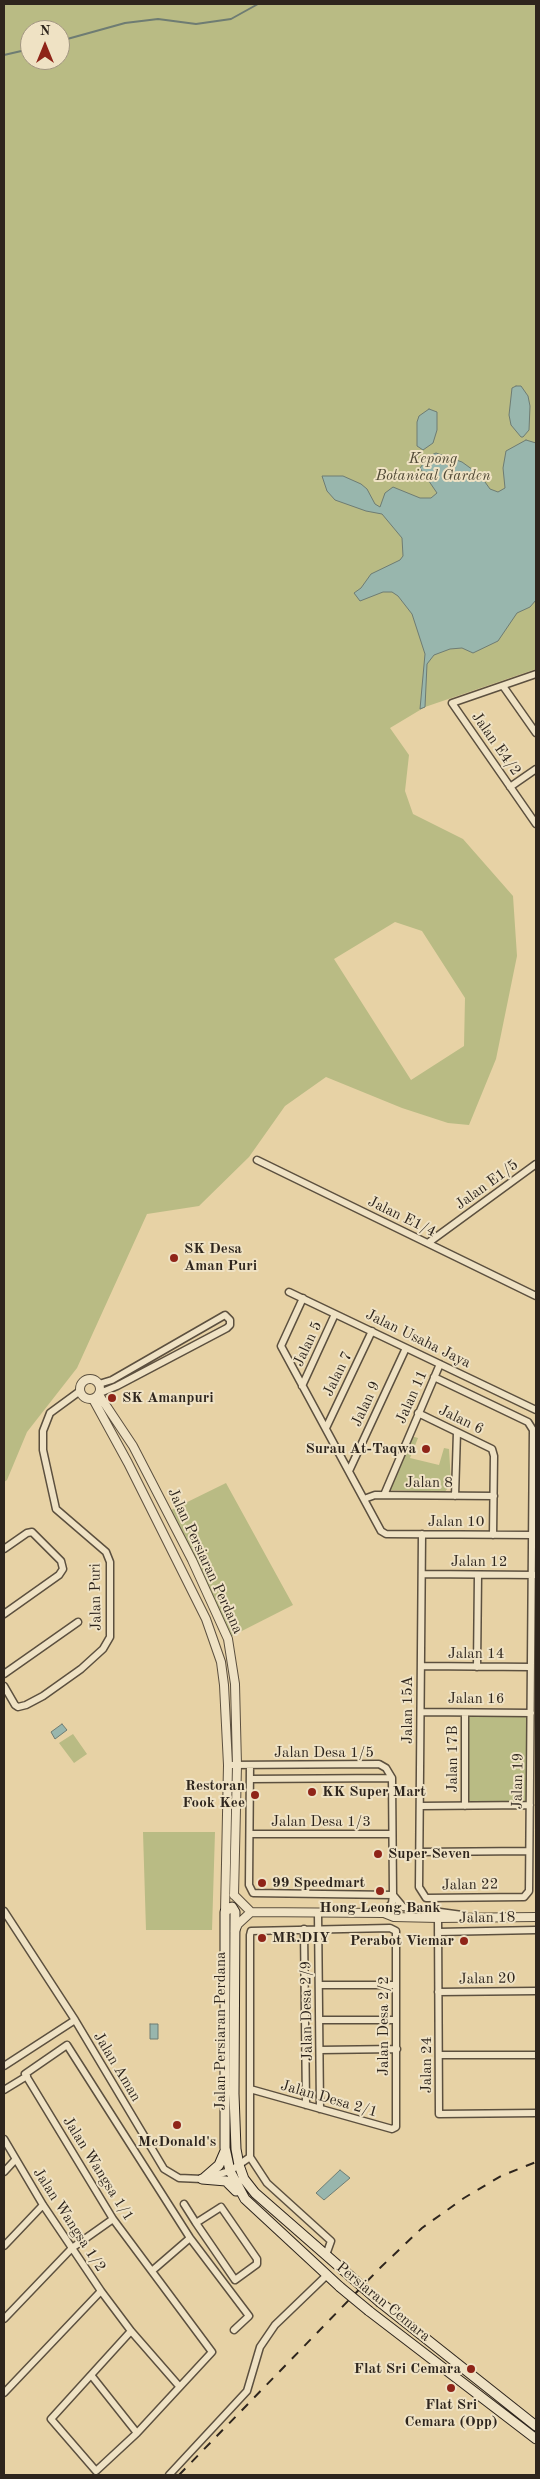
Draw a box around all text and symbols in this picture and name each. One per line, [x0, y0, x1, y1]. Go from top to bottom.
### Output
north arrow [20, 20, 70, 70]
text: N [40, 24, 50, 38]
park label: Kepong Botanical Garden [376, 450, 490, 485]
street label: Jalan E4/2 [467, 709, 525, 779]
street label: Jalan E1/5 [452, 1156, 522, 1214]
street label: Jalan E1/4 [365, 1193, 439, 1241]
place label: SK Desa Aman Puri [184, 1240, 257, 1275]
marker: SK Desa Aman Puri [168, 1252, 180, 1264]
street label: Jalan Usaha Jaya [362, 1306, 474, 1372]
street label: Jalan 5 [290, 1318, 326, 1370]
street label: Jalan 7 [319, 1348, 357, 1400]
street label: Jalan 11 [392, 1367, 432, 1427]
street label: Jalan 9 [348, 1378, 384, 1430]
place label: SK Amanpuri [122, 1389, 214, 1407]
marker: SK Amanpuri [106, 1392, 118, 1404]
street label: Jalan 6 [435, 1401, 487, 1439]
place label: Surau At-Taqwa [305, 1440, 416, 1458]
marker: Surau At-Taqwa [420, 1443, 432, 1455]
street label: Jalan 8 [405, 1474, 453, 1492]
street label: Jalan Persiaran Perdana [163, 1485, 247, 1637]
street label: Jalan 10 [428, 1513, 484, 1531]
street label: Jalan 12 [451, 1553, 507, 1571]
street label: Jalan Puri [86, 1563, 106, 1631]
street label: Jalan 14 [448, 1645, 504, 1663]
street label: Jalan 15A [399, 1676, 417, 1744]
street label: Jalan 16 [448, 1690, 504, 1708]
street label: Jalan 17B [444, 1725, 462, 1793]
street label: Jalan Desa 1/5 [274, 1744, 374, 1762]
street label: Jalan 19 [509, 1753, 527, 1809]
place label: Restoran Fook Kee [182, 1777, 245, 1812]
place label: KK Super Mart [322, 1783, 426, 1801]
marker: KK Super Mart [306, 1786, 318, 1798]
marker: Restoran Fook Kee [249, 1789, 261, 1801]
street label: Jalan Desa 1/3 [271, 1813, 371, 1831]
place label: Super Seven [388, 1845, 470, 1863]
marker: Super Seven [372, 1848, 384, 1860]
place label: 99 Speedmart [272, 1874, 365, 1892]
street label: Jalan 22 [442, 1876, 498, 1894]
marker: 99 Speedmart [256, 1877, 268, 1889]
marker: Hong Leong Bank [374, 1885, 386, 1897]
place label: Hong Leong Bank [319, 1899, 441, 1917]
street label: Jalan 18 [459, 1909, 515, 1927]
place label: MR.DIY [272, 1929, 330, 1947]
marker: MR.DIY [256, 1932, 268, 1944]
place label: Perabot Vicmar [350, 1932, 454, 1950]
marker: Perabot Vicmar [458, 1935, 470, 1947]
street label: Jalan Persiaran Perdana [212, 1952, 230, 2110]
street label: Jalan Desa 2/9 [297, 1961, 317, 2061]
street label: Jalan 20 [459, 1970, 515, 1988]
street label: Jalan Desa 2/2 [375, 1976, 393, 2076]
street label: Jalan Aman [89, 2029, 145, 2105]
street label: Jalan 24 [418, 2037, 436, 2093]
street label: Jalan Desa 2/1 [278, 2077, 380, 2121]
street label: Jalan Wangsa 1/1 [59, 2113, 137, 2225]
marker: McDonald's [171, 2119, 183, 2131]
place label: McDonald's [138, 2133, 216, 2151]
street label: Jalan Wangsa 1/2 [29, 2165, 109, 2275]
street label: Persiaran Cemara [332, 2258, 434, 2346]
place label: Flat Sri Cemara [354, 2360, 461, 2378]
marker: Flat Sri Cemara [465, 2363, 477, 2375]
marker: Flat Sri Cemara (Opp) [445, 2382, 457, 2394]
place label: Flat Sri Cemara (Opp) [404, 2396, 498, 2431]

